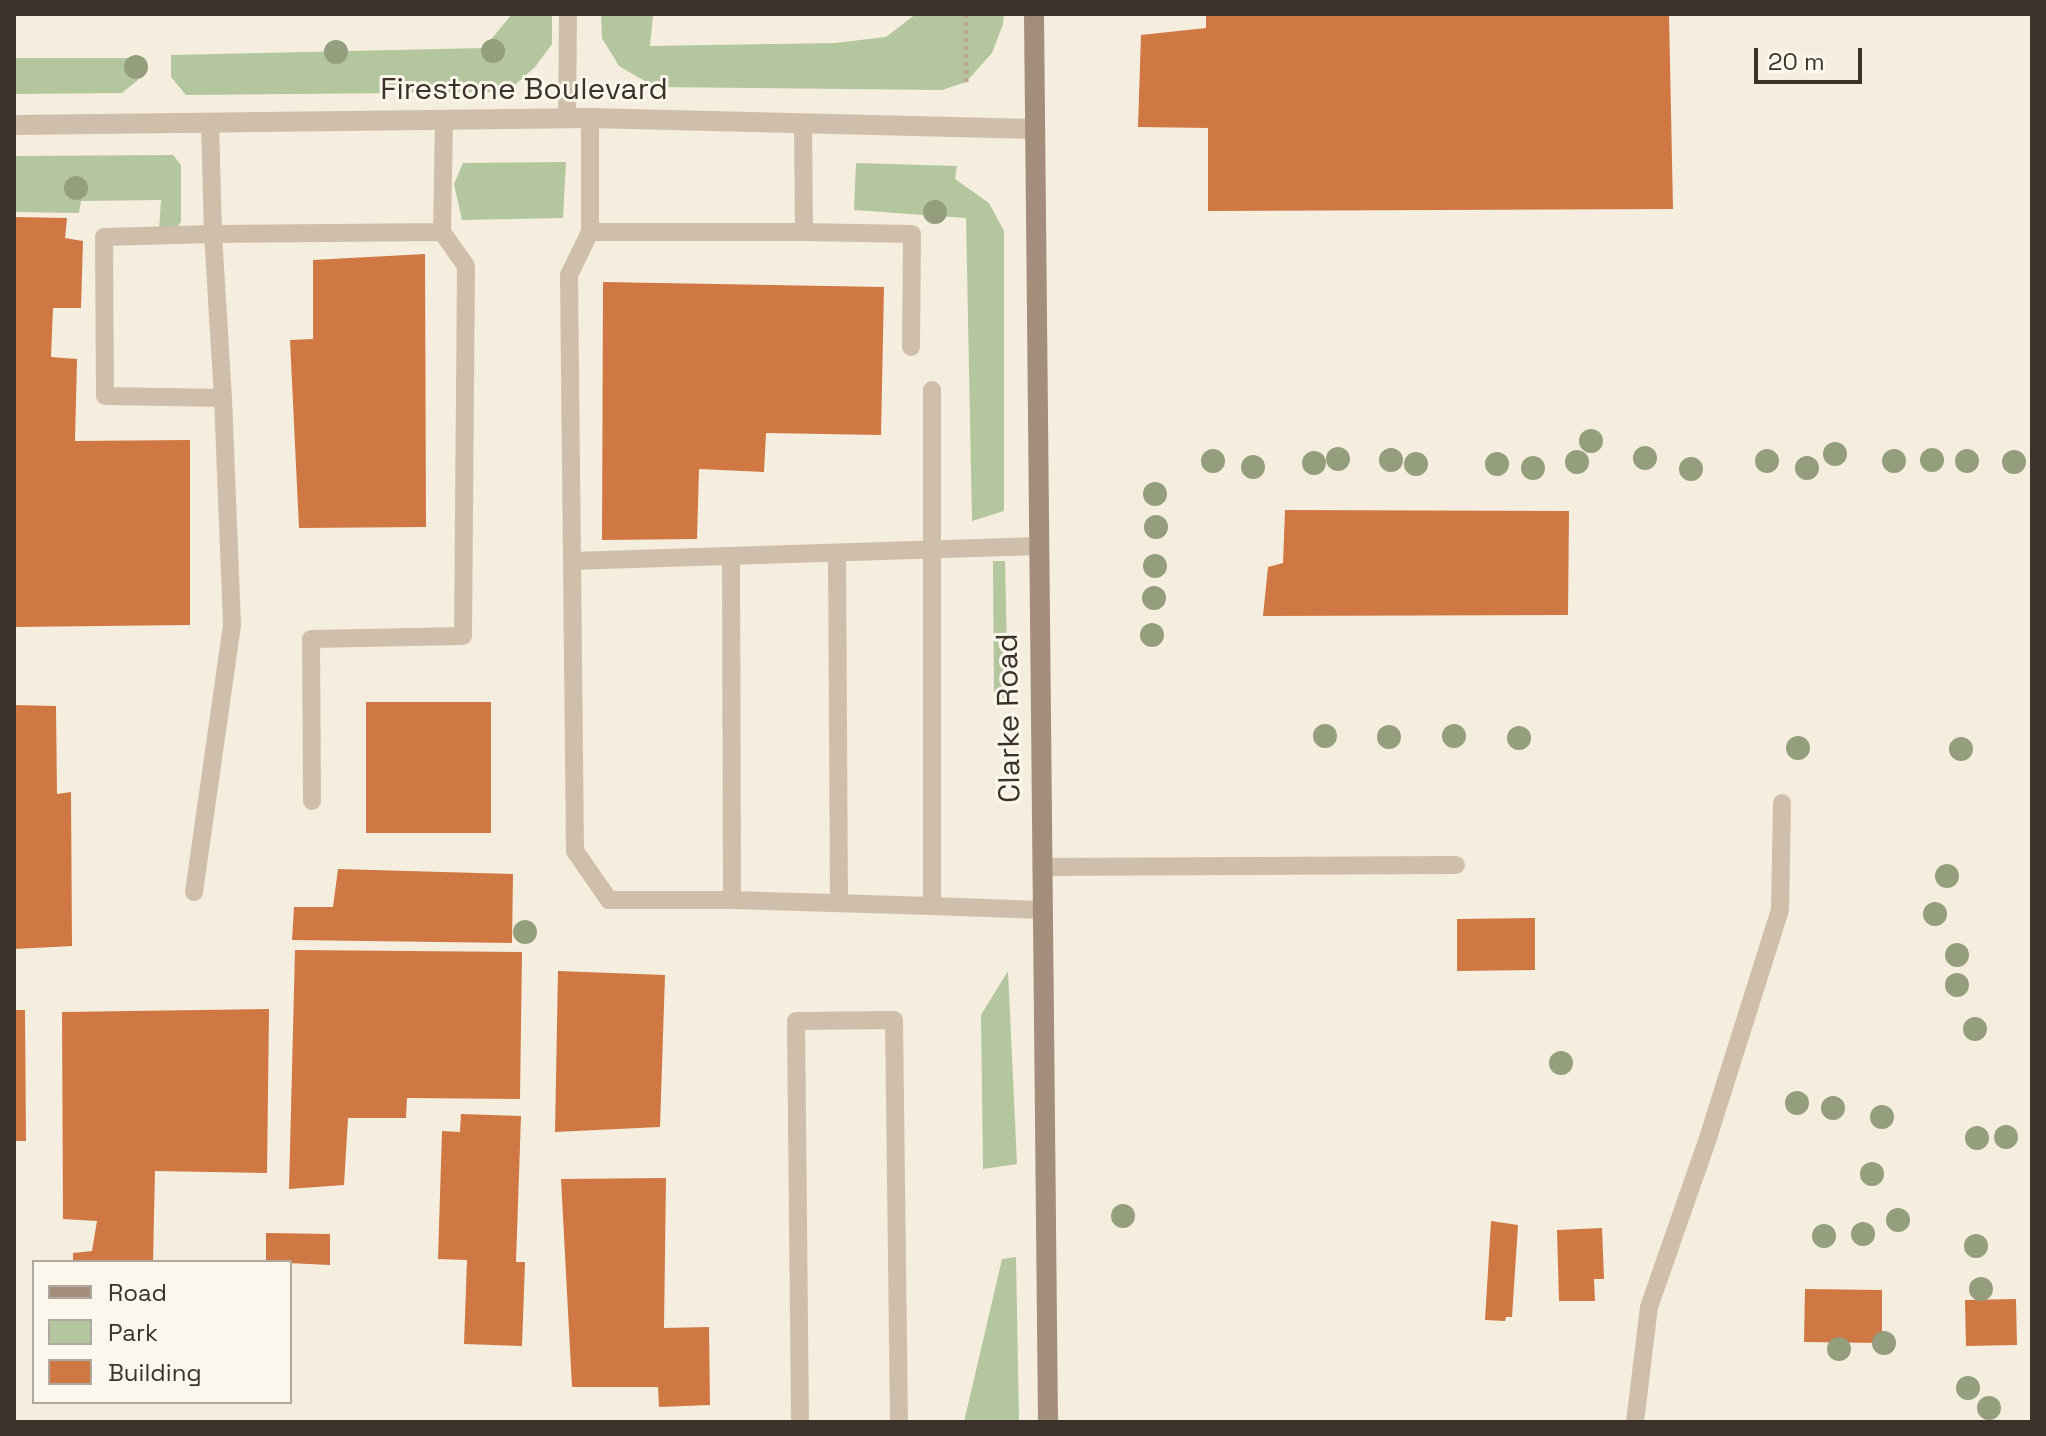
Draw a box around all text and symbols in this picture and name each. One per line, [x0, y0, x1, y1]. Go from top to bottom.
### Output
scale bar [1758, 32, 1866, 82]
text: 20 m [1768, 46, 1825, 77]
street label: Firestone Boulevard [380, 73, 668, 109]
street label: Clarke Road [991, 633, 1029, 803]
legend [32, 1260, 292, 1404]
text: Road [108, 1277, 167, 1308]
text: Park [108, 1317, 158, 1348]
text: Building [108, 1357, 202, 1388]

